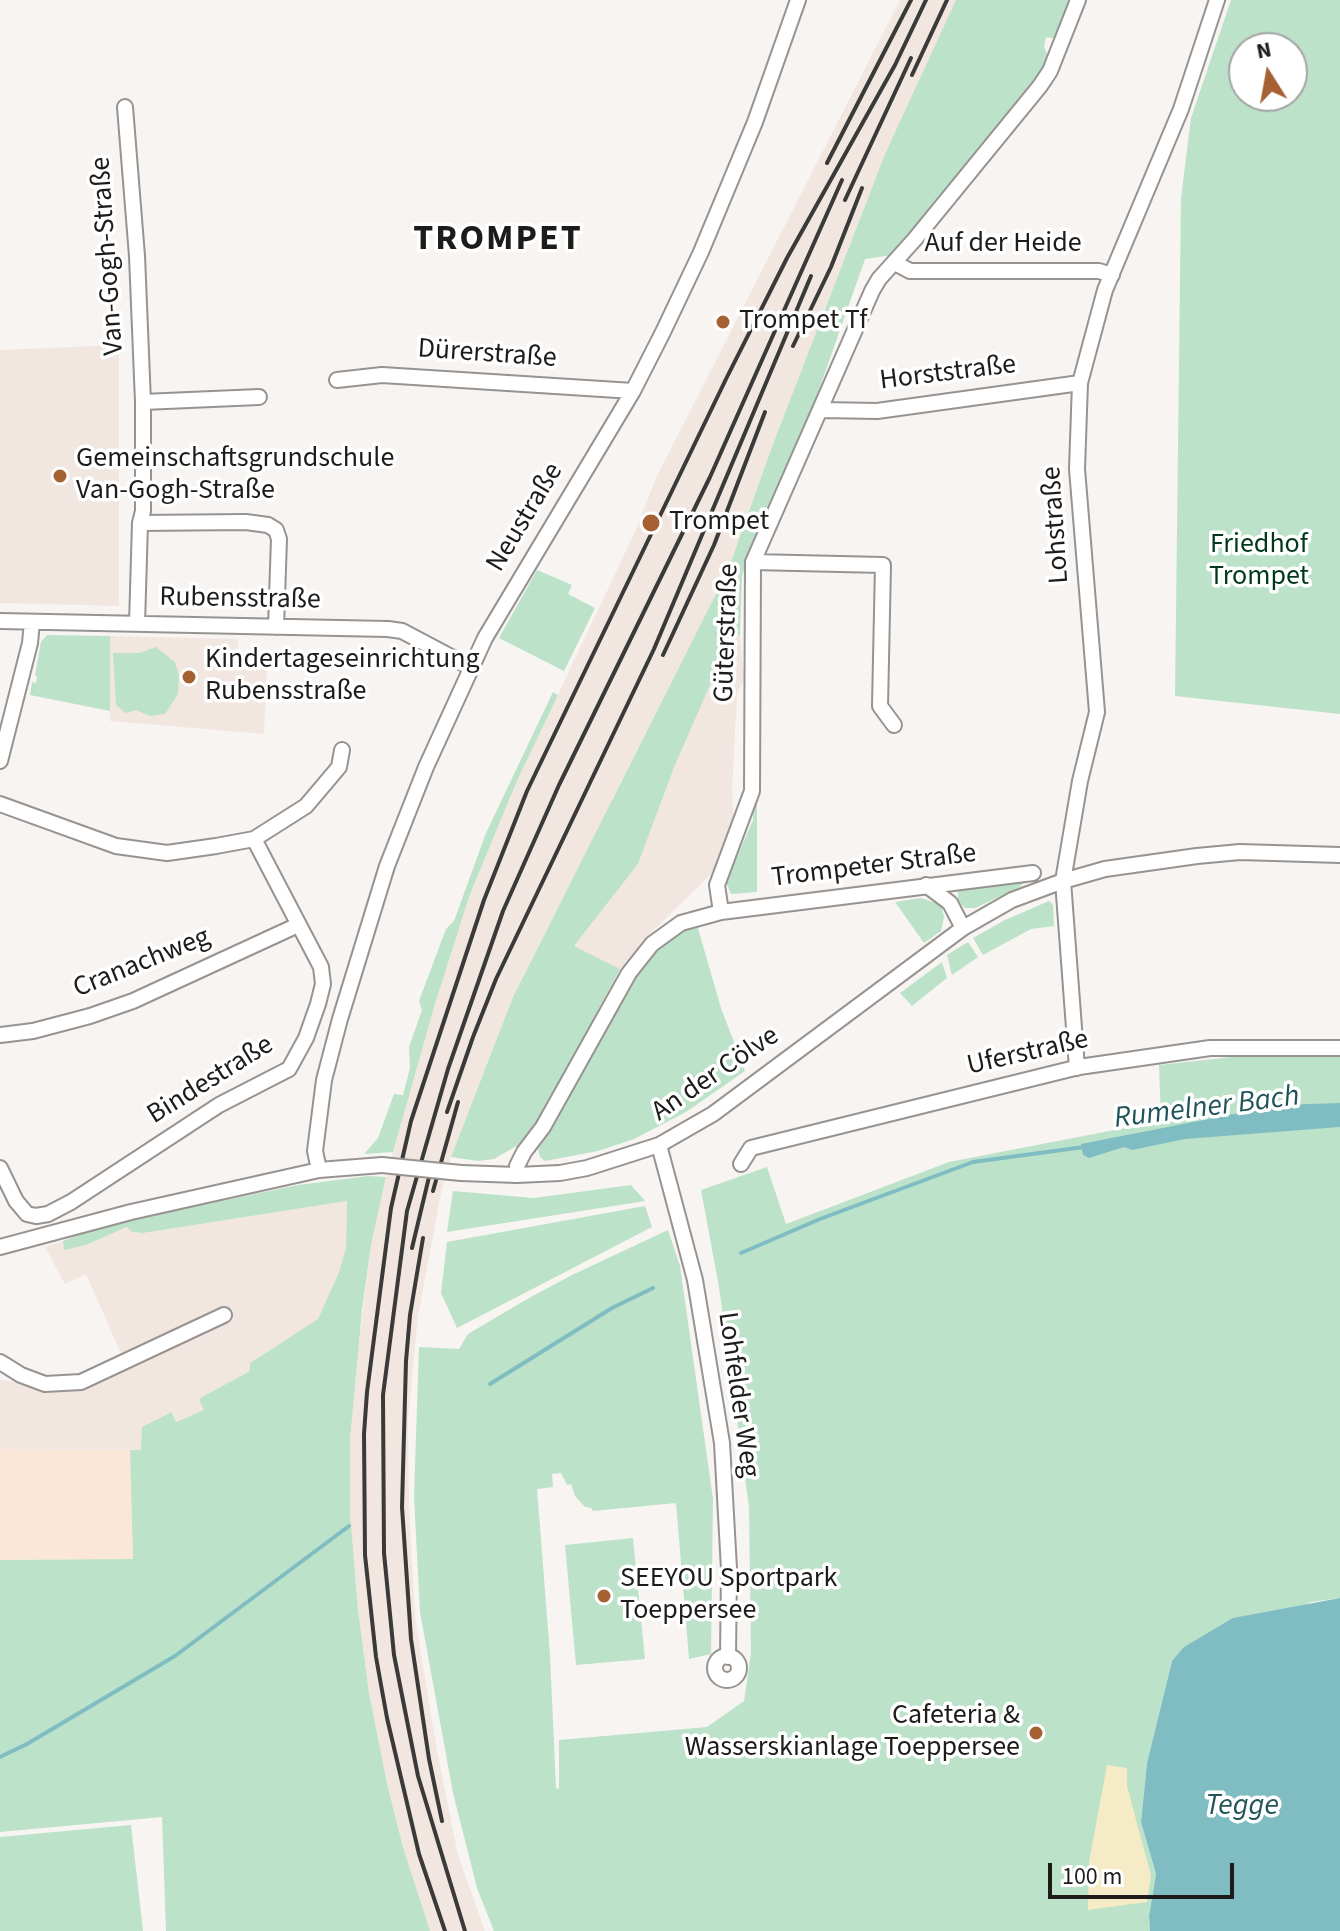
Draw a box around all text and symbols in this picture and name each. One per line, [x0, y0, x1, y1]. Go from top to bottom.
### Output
north arrow [1228, 32, 1308, 112]
text: N [1254, 33, 1274, 68]
street label: Van-Gogh-Straße [85, 156, 133, 356]
district label: TROMPET [413, 219, 583, 263]
street label: Auf der Heide [924, 228, 1082, 262]
place label: Trompet Tf [739, 305, 867, 339]
marker: Trompet Tf [714, 313, 732, 331]
street label: Dürerstraße [416, 333, 558, 377]
street label: Horststraße [878, 349, 1018, 399]
place label: Gemeinschaftsgrundschule Van-Gogh-Straße [76, 443, 394, 509]
street label: Neustraße [480, 457, 572, 579]
street label: Lohstraße [1036, 465, 1078, 585]
marker: Gemeinschaftsgrundschule Van-Gogh-Straße [51, 467, 69, 485]
place label: Trompet [669, 506, 769, 540]
marker: Trompet [640, 512, 662, 534]
park label: Friedhof Trompet [1209, 529, 1309, 595]
street label: Güterstraße [709, 563, 747, 703]
street label: Rubensstraße [159, 582, 321, 618]
place label: Kindertageseinrichtung Rubensstraße [205, 644, 480, 710]
marker: Kindertageseinrichtung Rubensstraße [180, 668, 198, 686]
street label: Trompeter Straße [770, 838, 978, 896]
street label: Cranachweg [69, 921, 215, 1007]
street label: An der Cölve [646, 1020, 786, 1130]
street label: Uferstraße [964, 1024, 1092, 1084]
street label: Bindestraße [142, 1029, 280, 1133]
water label: Rumelner Bach [1112, 1080, 1302, 1138]
street label: Lohfelder Weg [709, 1310, 765, 1480]
place label: SEEYOU Sportpark Toeppersee [620, 1563, 837, 1629]
marker: SEEYOU Sportpark Toeppersee [595, 1587, 613, 1605]
place label: Cafeteria & Wasserskianlage Toeppersee [685, 1700, 1020, 1766]
marker: Cafeteria & Wasserskianlage Toeppersee [1027, 1724, 1045, 1742]
water label: Tegge [1205, 1789, 1279, 1825]
scale bar [1052, 1847, 1238, 1897]
text: 100 m [1062, 1859, 1122, 1894]

